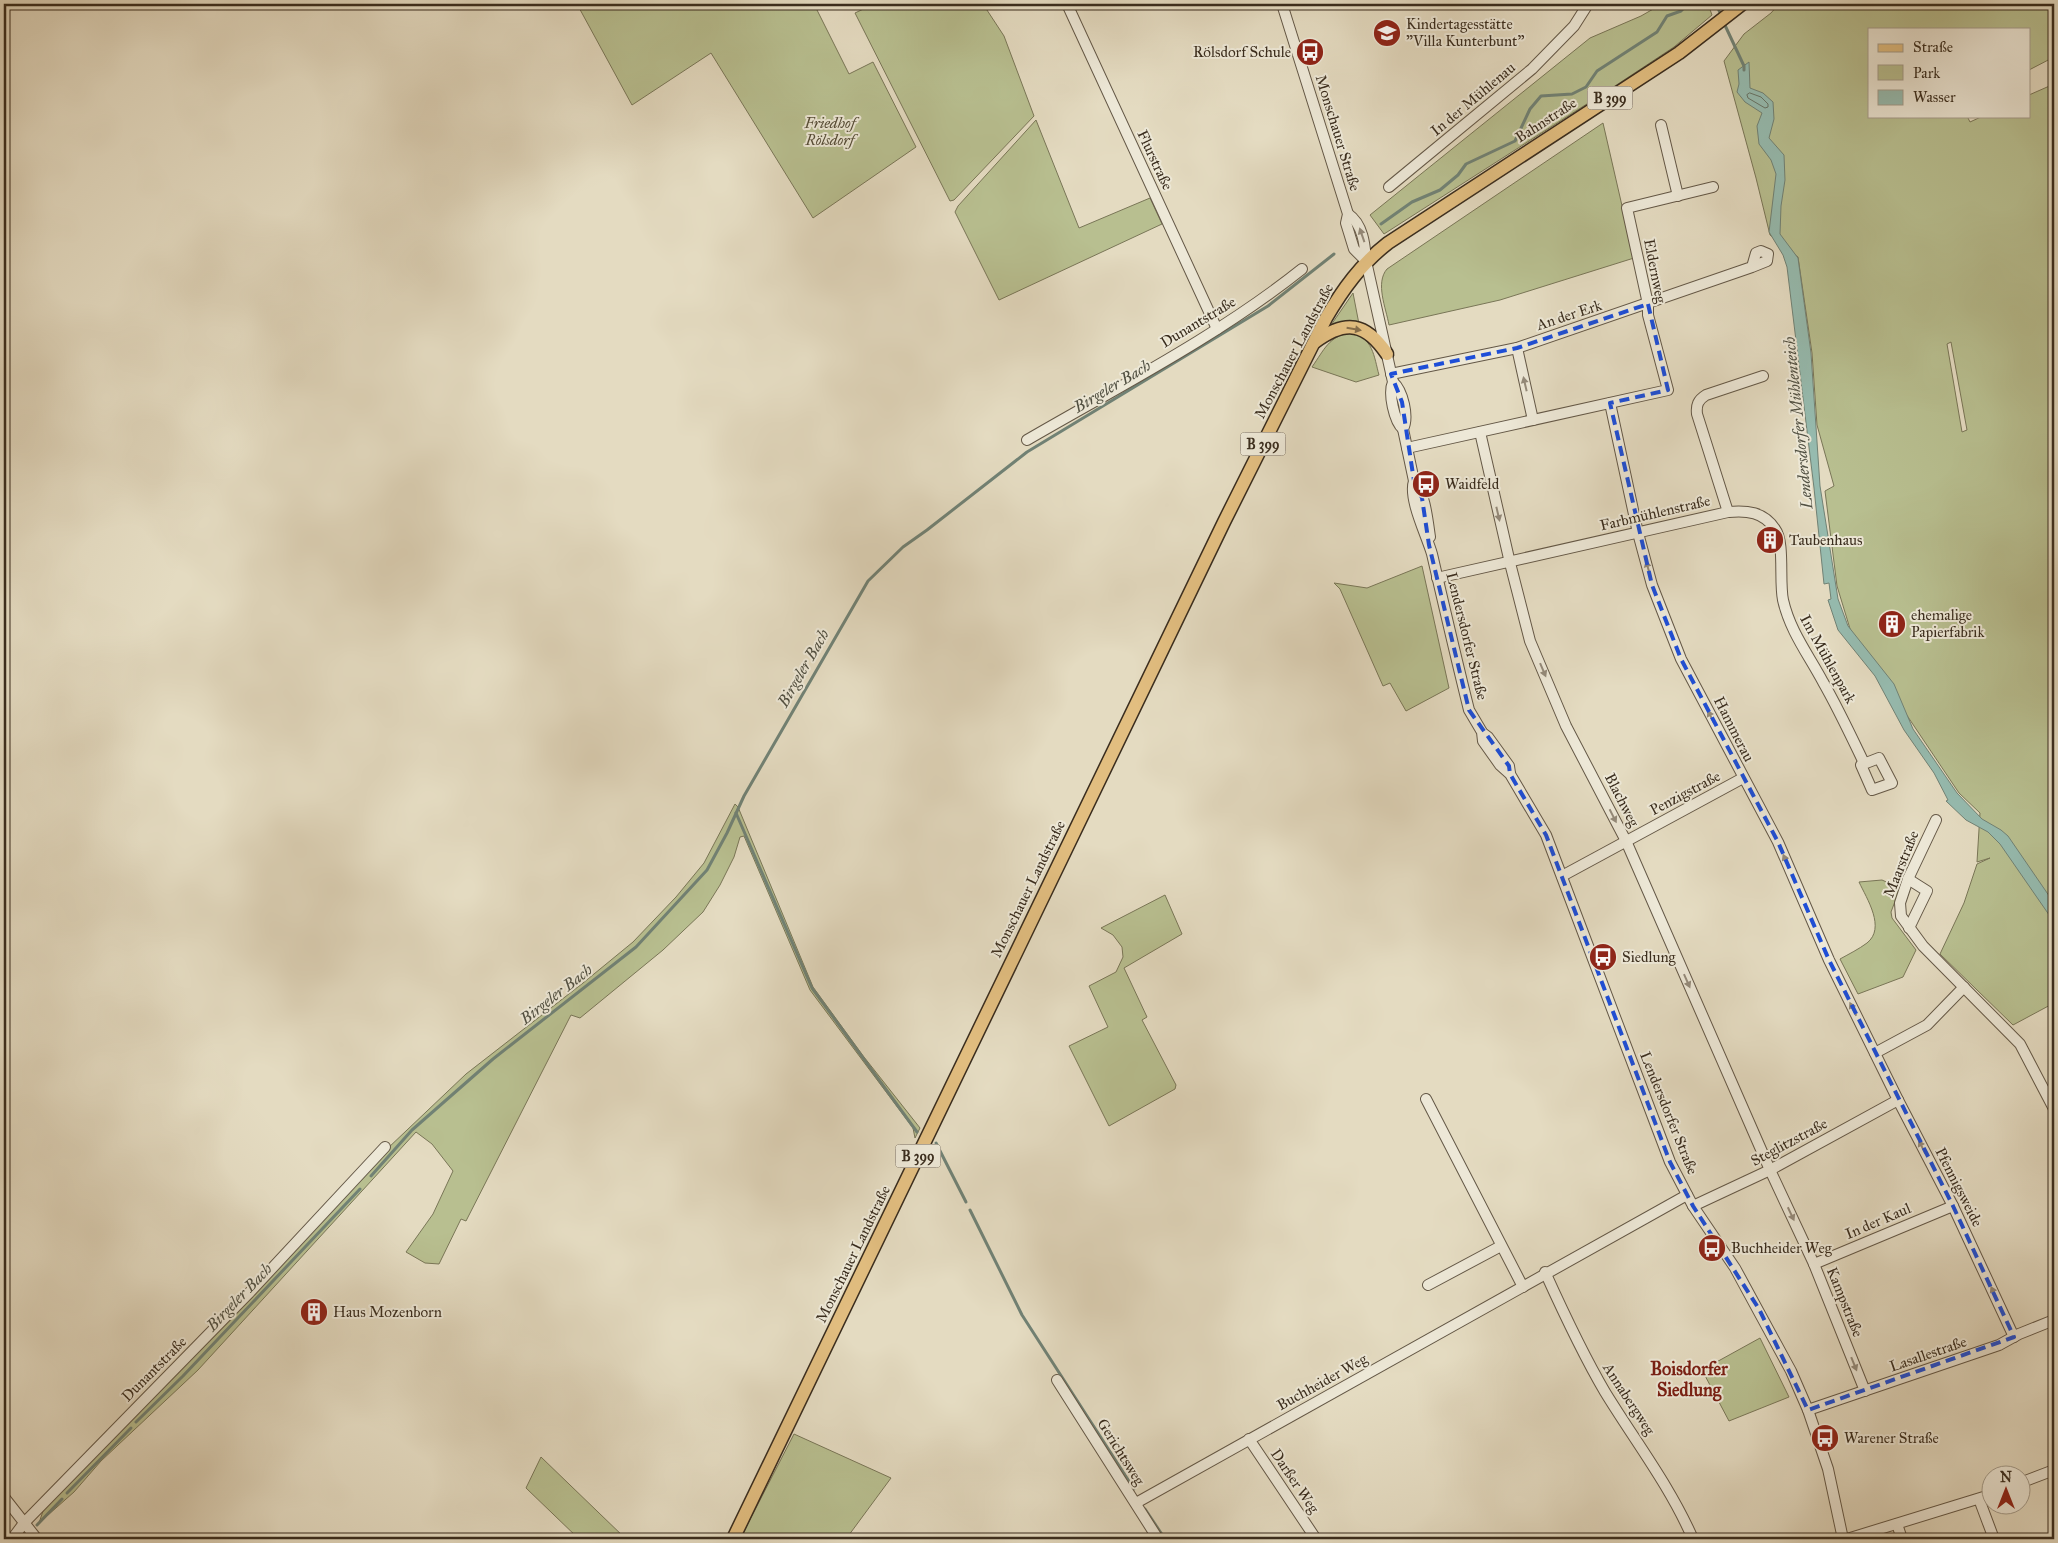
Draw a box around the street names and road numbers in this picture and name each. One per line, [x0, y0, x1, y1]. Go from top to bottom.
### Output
street label: In der Mühlenau [1427, 58, 1519, 140]
street label: Monschauer Straße [1312, 73, 1364, 193]
road number: B 399 [1588, 86, 1632, 110]
street label: Bahnstraße [1512, 94, 1580, 146]
street label: Flurstraße [1133, 127, 1177, 193]
street label: Eldernweg [1640, 237, 1670, 306]
street label: Monschauer Landstraße [1251, 280, 1337, 422]
street label: Dunantstraße [1157, 293, 1239, 351]
street label: An der Erk [1533, 296, 1604, 334]
road number: B 399 [1240, 432, 1286, 456]
street label: Farbmühlenstraße [1598, 492, 1712, 534]
street label: Lendersdorfer Straße [1442, 570, 1492, 702]
street label: Im Mühlenpark [1796, 612, 1860, 707]
street label: Hammerau [1710, 693, 1758, 765]
street label: Penzigstraße [1647, 767, 1723, 819]
street label: Blachweg [1601, 770, 1644, 831]
street label: Monschauer Landstraße [987, 817, 1069, 961]
street label: Maarstraße [1879, 828, 1923, 900]
street label: Lendersdorfer Straße [1636, 1049, 1702, 1177]
street label: Steglitzstraße [1748, 1114, 1830, 1170]
road number: B 399 [896, 1144, 940, 1168]
street label: Pfennigsweide [1931, 1144, 1987, 1230]
street label: Monschauer Landstraße [812, 1182, 894, 1326]
street label: In der Kaul [1843, 1199, 1914, 1243]
street label: Kampstraße [1823, 1264, 1867, 1340]
street label: Lasallestraße [1887, 1332, 1969, 1376]
street label: Dunantstraße [118, 1333, 190, 1405]
street label: Buchheider Weg [1274, 1349, 1371, 1414]
street label: Annabergweg [1599, 1359, 1659, 1439]
street label: Gerichtsweg [1093, 1415, 1149, 1490]
street label: Darßer Weg [1267, 1445, 1324, 1517]

